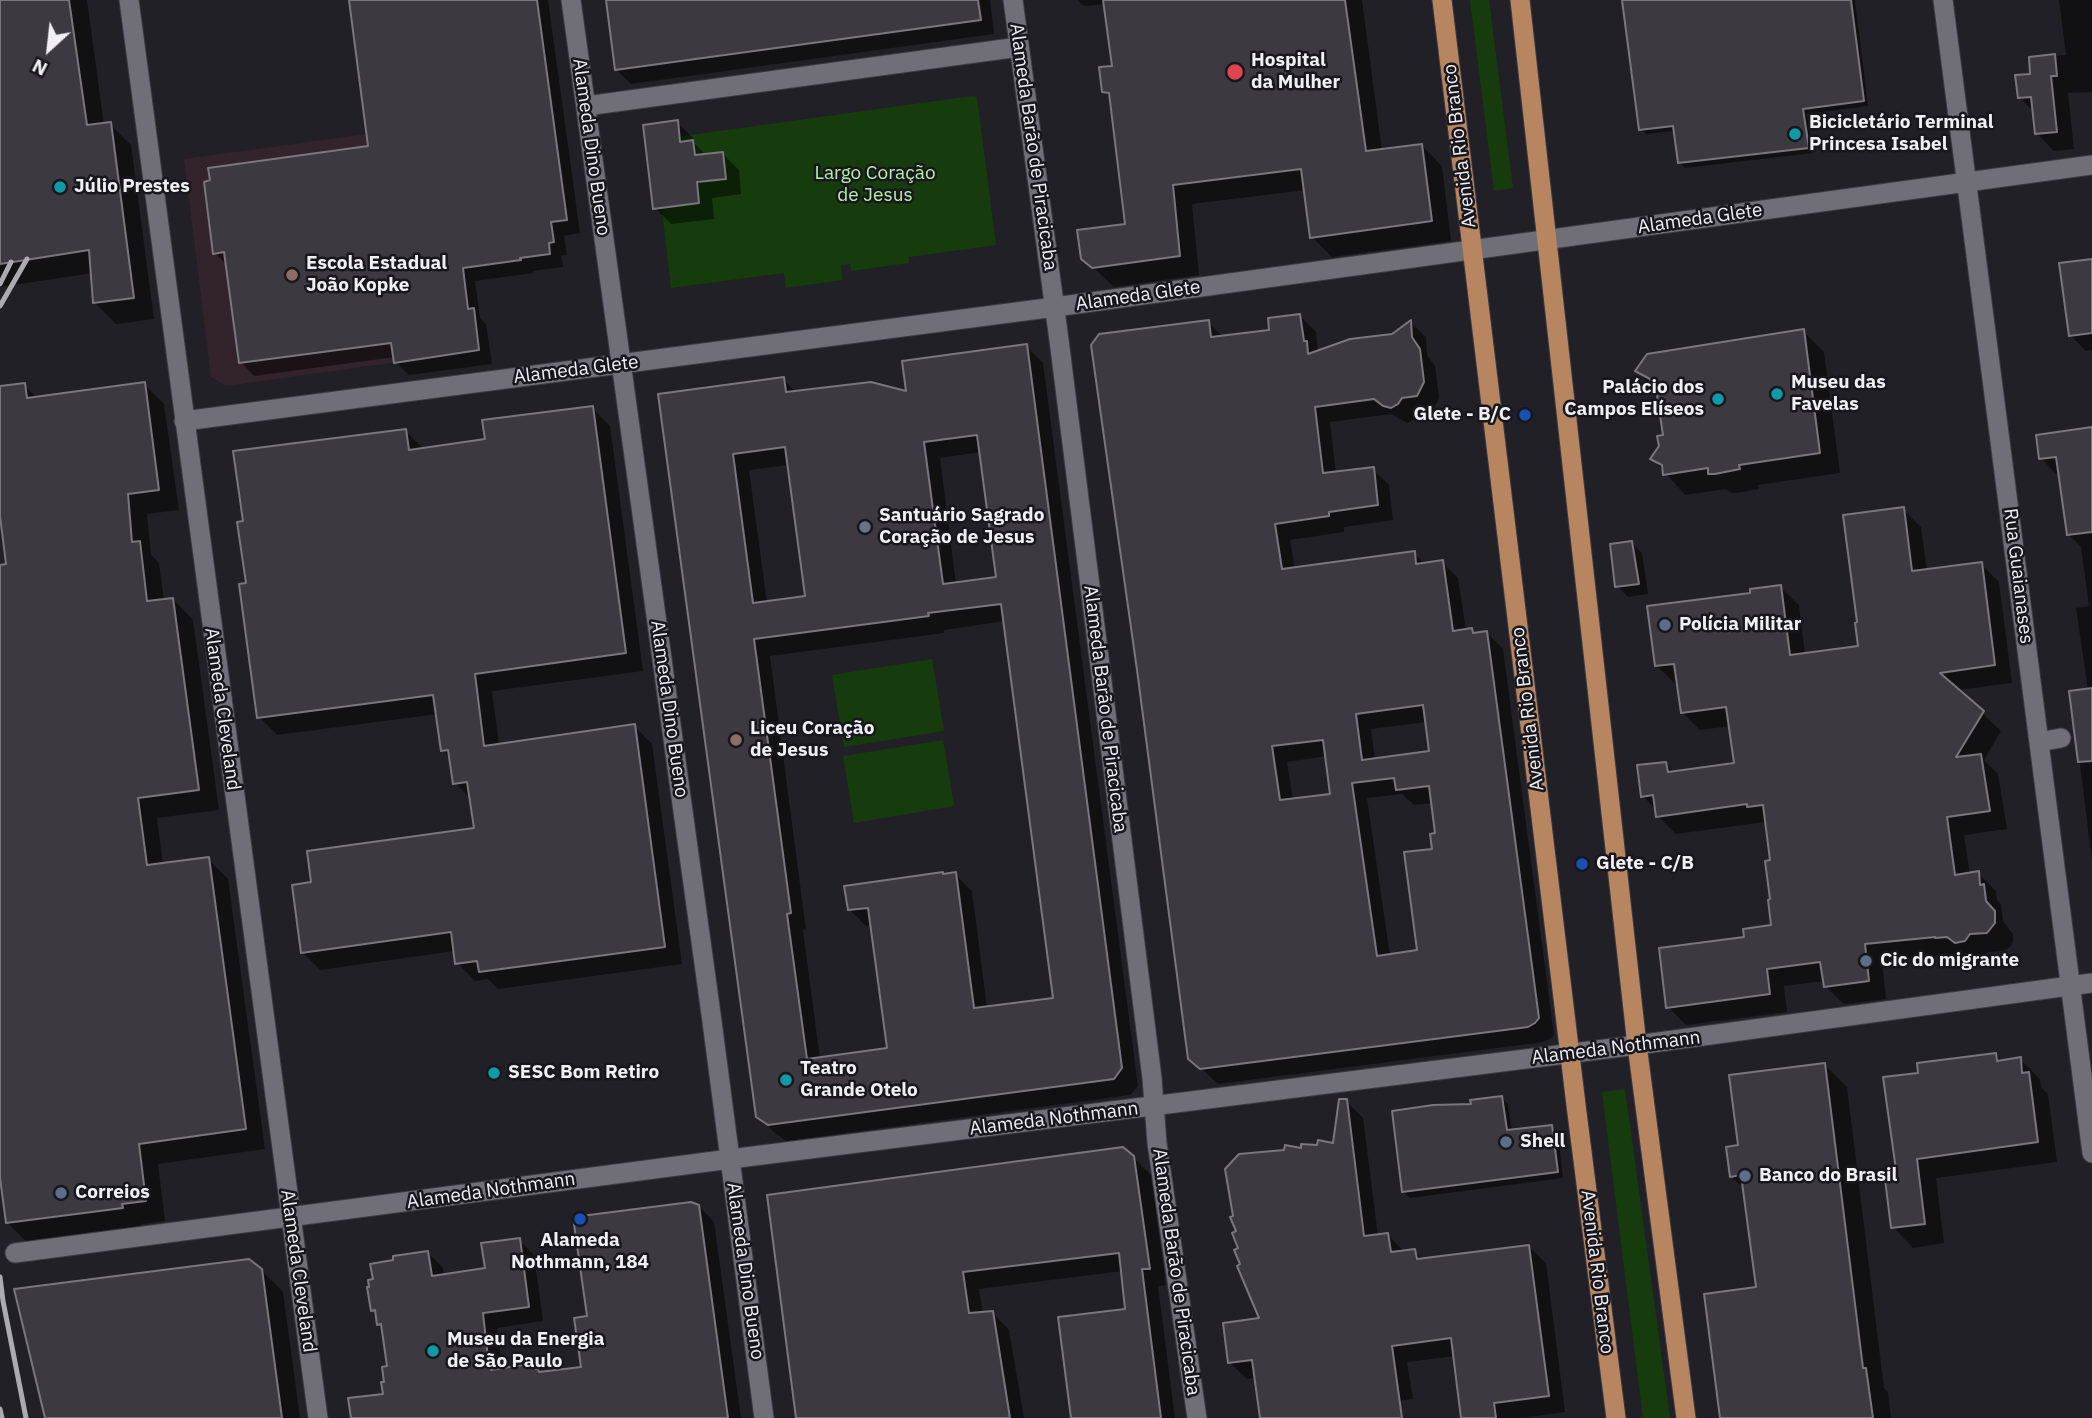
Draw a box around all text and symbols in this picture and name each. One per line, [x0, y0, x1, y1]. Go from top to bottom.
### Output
north arrow [14, 14, 84, 84]
street label: Alameda Barão de Piracicaba [1004, 22, 1062, 272]
place label: Hospital da Mulher [1251, 50, 1340, 94]
text: N [28, 54, 51, 82]
street label: Alameda Dino Bueno [567, 57, 615, 237]
marker: Hospital da Mulher [1225, 62, 1245, 82]
street label: Avenida Rio Branco [1439, 63, 1481, 229]
place label: Bicicletário Terminal Princesa Isabel [1809, 112, 1994, 156]
marker: Bicicletário Terminal Princesa Isabel [1787, 126, 1803, 142]
park label: Largo Coração de Jesus [814, 163, 936, 207]
place label: Júlio Prestes [74, 176, 190, 198]
marker: Júlio Prestes [52, 179, 68, 195]
street label: Alameda Glete [1636, 199, 1764, 239]
place label: Escola Estadual João Kopke [306, 253, 447, 297]
marker: Escola Estadual João Kopke [284, 267, 300, 283]
street label: Alameda Glete [1074, 276, 1202, 316]
street label: Alameda Glete [512, 351, 640, 389]
place label: Museu das Favelas [1791, 372, 1886, 416]
place label: Palácio dos Campos Elíseos [1564, 377, 1704, 421]
marker: Museu das Favelas [1769, 386, 1785, 402]
marker: Palácio dos Campos Elíseos [1710, 391, 1726, 407]
place label: Glete - B/C [1414, 404, 1511, 426]
marker: Glete - B/C [1517, 407, 1533, 423]
place label: Santuário Sagrado Coração de Jesus [879, 505, 1044, 549]
street label: Rua Guaianases [1998, 507, 2038, 645]
marker: Santuário Sagrado Coração de Jesus [857, 519, 873, 535]
street label: Alameda Barão de Piracicaba [1078, 584, 1132, 834]
place label: Polícia Militar [1679, 614, 1801, 636]
marker: Polícia Militar [1657, 617, 1673, 633]
street label: Alameda Dino Bueno [645, 619, 693, 799]
street label: Alameda Cleveland [199, 626, 245, 792]
street label: Avenida Rio Branco [1507, 626, 1549, 792]
place label: Liceu Coração de Jesus [750, 718, 874, 762]
marker: Liceu Coração de Jesus [728, 732, 744, 748]
place label: Glete - C/B [1596, 853, 1694, 875]
marker: Glete - C/B [1574, 856, 1590, 872]
place label: Cic do migrante [1880, 950, 2019, 972]
marker: Cic do migrante [1858, 953, 1874, 969]
street label: Alameda Nothmann [1530, 1026, 1702, 1070]
place label: Teatro Grande Otelo [800, 1058, 918, 1102]
place label: SESC Bom Retiro [508, 1062, 659, 1084]
marker: SESC Bom Retiro [486, 1065, 502, 1081]
marker: Teatro Grande Otelo [778, 1072, 794, 1088]
street label: Alameda Nothmann [968, 1097, 1140, 1141]
place label: Shell [1520, 1131, 1565, 1153]
marker: Shell [1498, 1134, 1514, 1150]
street label: Alameda Barão de Piracicaba [1147, 1147, 1205, 1397]
place label: Banco do Brasil [1759, 1165, 1897, 1187]
street label: Alameda Nothmann [405, 1168, 577, 1214]
marker: Banco do Brasil [1737, 1168, 1753, 1184]
street label: Alameda Dino Bueno [721, 1181, 769, 1361]
place label: Correios [75, 1182, 150, 1204]
marker: Correios [53, 1185, 69, 1201]
street label: Alameda Cleveland [275, 1188, 321, 1354]
street label: Avenida Rio Branco [1576, 1189, 1618, 1355]
marker: Alameda Nothmann, 184 [572, 1211, 588, 1227]
place label: Alameda Nothmann, 184 [511, 1230, 649, 1274]
place label: Museu da Energia de São Paulo [447, 1329, 604, 1373]
marker: Museu da Energia de São Paulo [425, 1343, 441, 1359]

